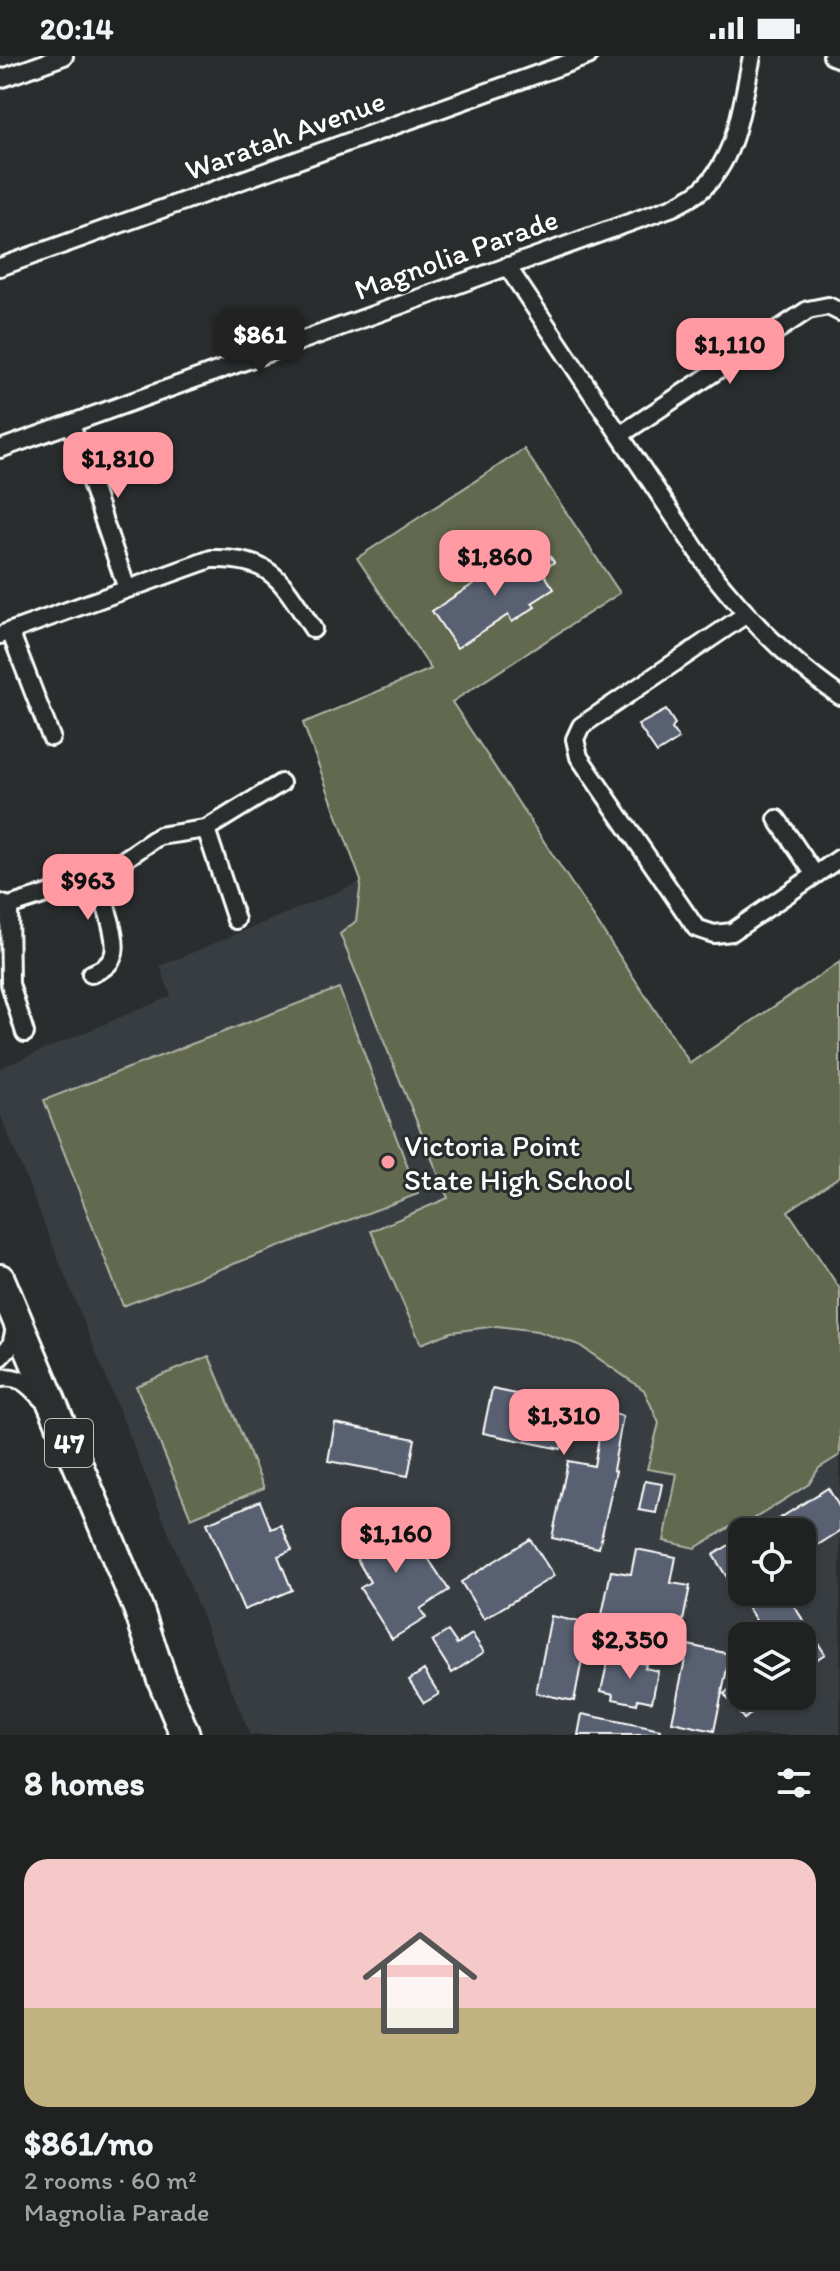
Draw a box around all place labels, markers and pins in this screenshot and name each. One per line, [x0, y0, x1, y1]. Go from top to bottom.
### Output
pin: $861 [213, 308, 307, 376]
pin: $1,110 [665, 318, 795, 386]
pin: $1,810 [53, 432, 183, 500]
pin: $1,860 [430, 530, 560, 598]
pin: $963 [41, 854, 135, 922]
place label: Victoria Point State High School [404, 1127, 633, 1198]
marker: Victoria Point State High School [379, 1153, 397, 1171]
pin: $1,310 [499, 1389, 629, 1457]
pin: $1,160 [331, 1507, 461, 1575]
pin: $2,350 [565, 1613, 695, 1681]

